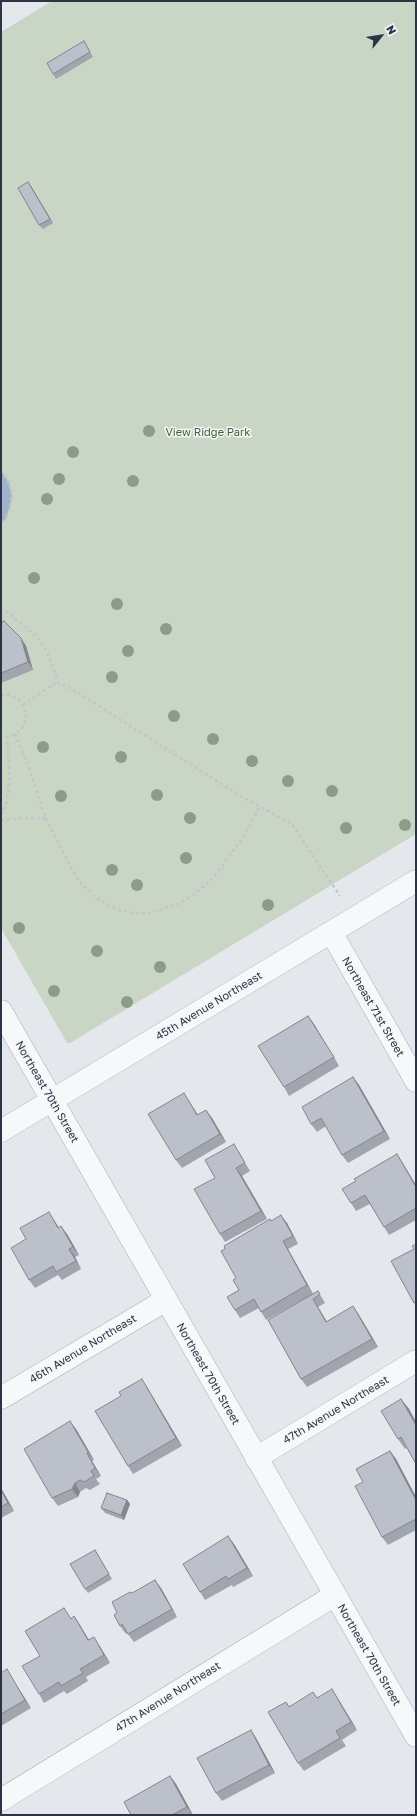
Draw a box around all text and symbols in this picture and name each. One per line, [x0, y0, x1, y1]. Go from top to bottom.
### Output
north arrow [361, 16, 401, 56]
text: N [384, 23, 400, 37]
park label: View Ridge Park [165, 426, 251, 440]
street label: Northeast 71st Street [339, 955, 407, 1059]
street label: 45th Avenue Northeast [153, 969, 265, 1043]
street label: Northeast 70th Street [12, 1039, 82, 1145]
street label: 46th Avenue Northeast [27, 1312, 139, 1386]
street label: Northeast 70th Street [173, 1321, 243, 1427]
street label: 47th Avenue Northeast [281, 1373, 391, 1447]
street label: Northeast 70th Street [334, 1602, 404, 1708]
street label: 47th Avenue Northeast [113, 1659, 223, 1735]

